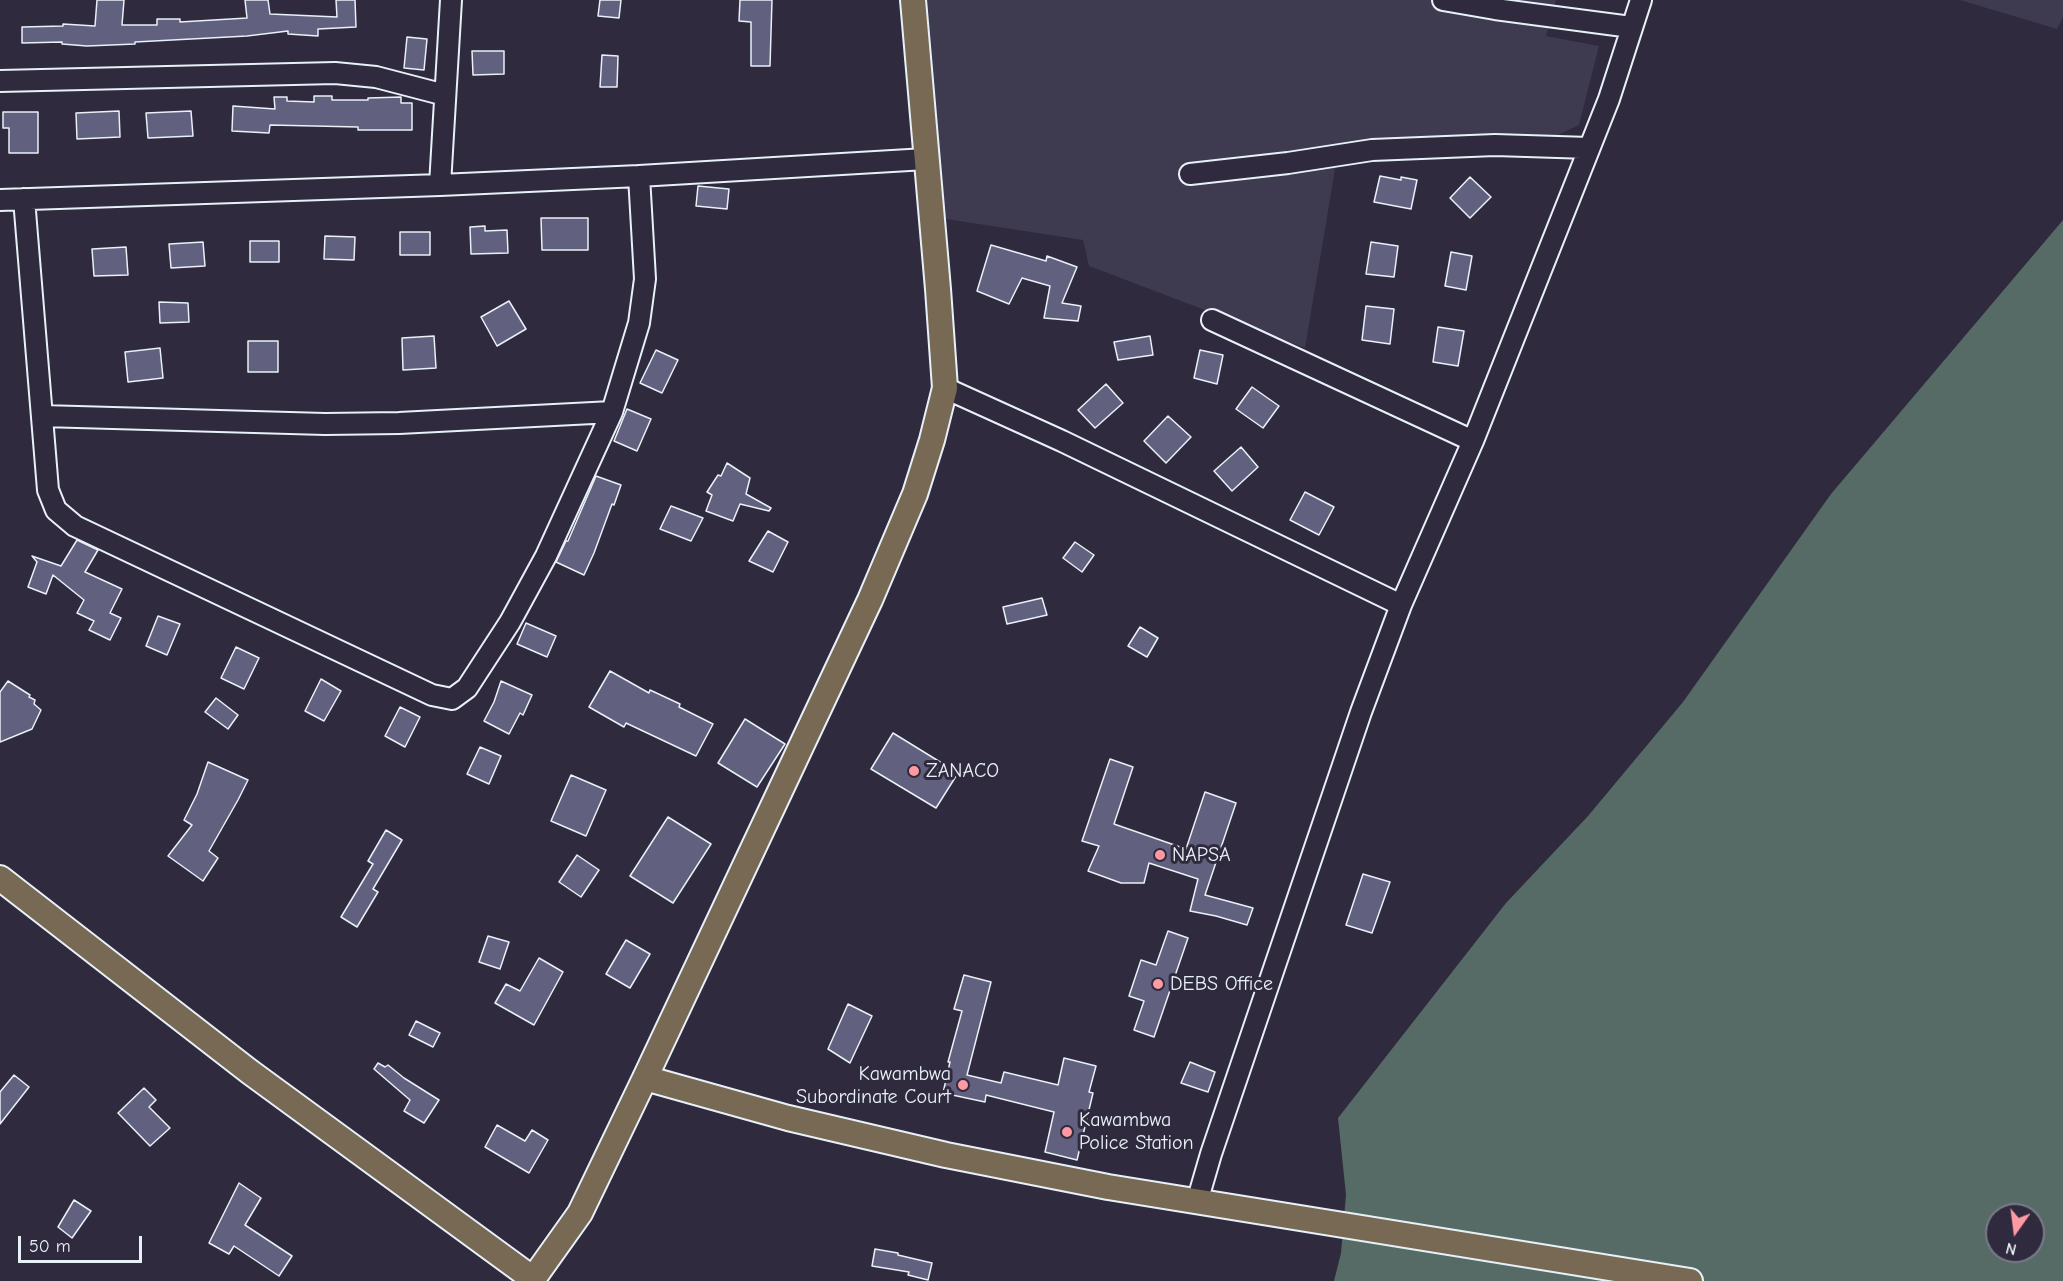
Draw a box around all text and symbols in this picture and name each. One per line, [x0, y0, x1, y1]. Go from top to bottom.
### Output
place label: ZANACO [926, 759, 999, 783]
marker: ZANACO [907, 764, 921, 778]
place label: NAPSA [1172, 843, 1231, 867]
marker: NAPSA [1153, 848, 1167, 862]
place label: DEBS Office [1170, 972, 1273, 996]
marker: DEBS Office [1151, 977, 1165, 991]
place label: Kawambwa Subordinate Court [796, 1062, 951, 1109]
marker: Kawambwa Subordinate Court [956, 1078, 970, 1092]
place label: Kawambwa Police Station [1079, 1108, 1194, 1155]
marker: Kawambwa Police Station [1060, 1125, 1074, 1139]
north arrow [1985, 1203, 2045, 1263]
scale bar [21, 1224, 146, 1262]
text: 50 m [29, 1236, 71, 1257]
text: N [2004, 1239, 2018, 1259]

